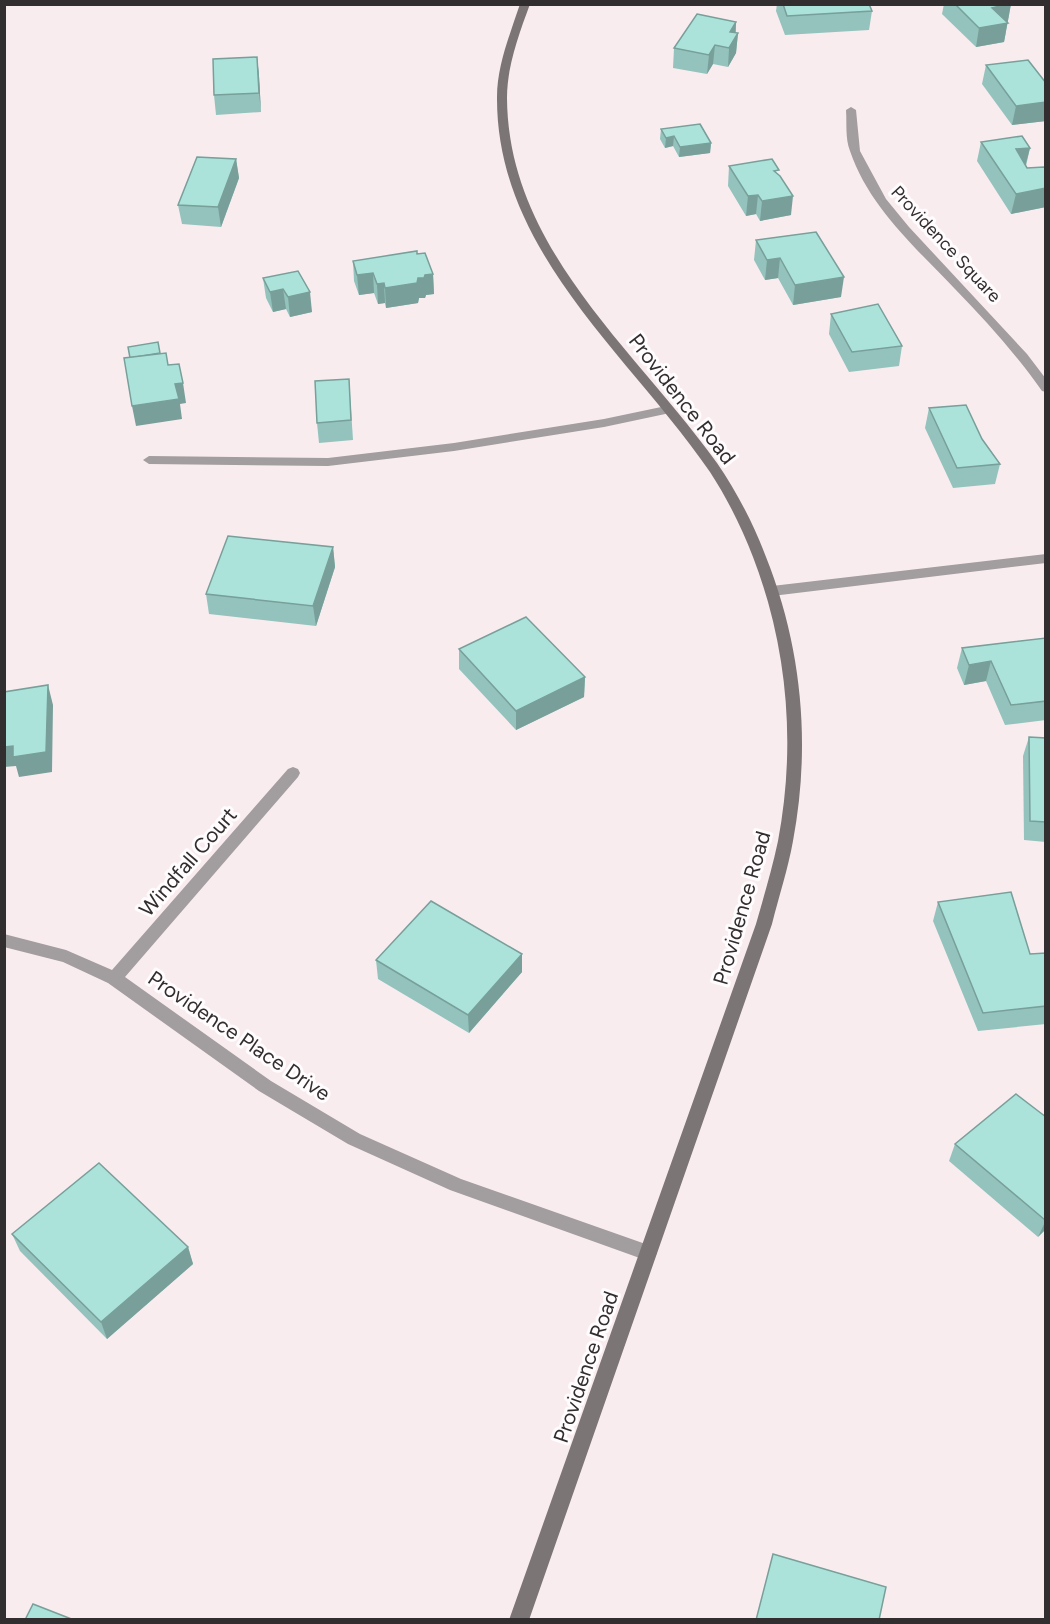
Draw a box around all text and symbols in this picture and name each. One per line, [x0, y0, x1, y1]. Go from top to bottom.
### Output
street label: Providence Square [886, 181, 1006, 307]
street label: Providence Road [624, 328, 741, 469]
street label: Windfall Court [134, 802, 242, 921]
street label: Providence Road [708, 828, 775, 988]
street label: Providence Place Drive [143, 965, 335, 1106]
street label: Providence Road [548, 1288, 623, 1446]

